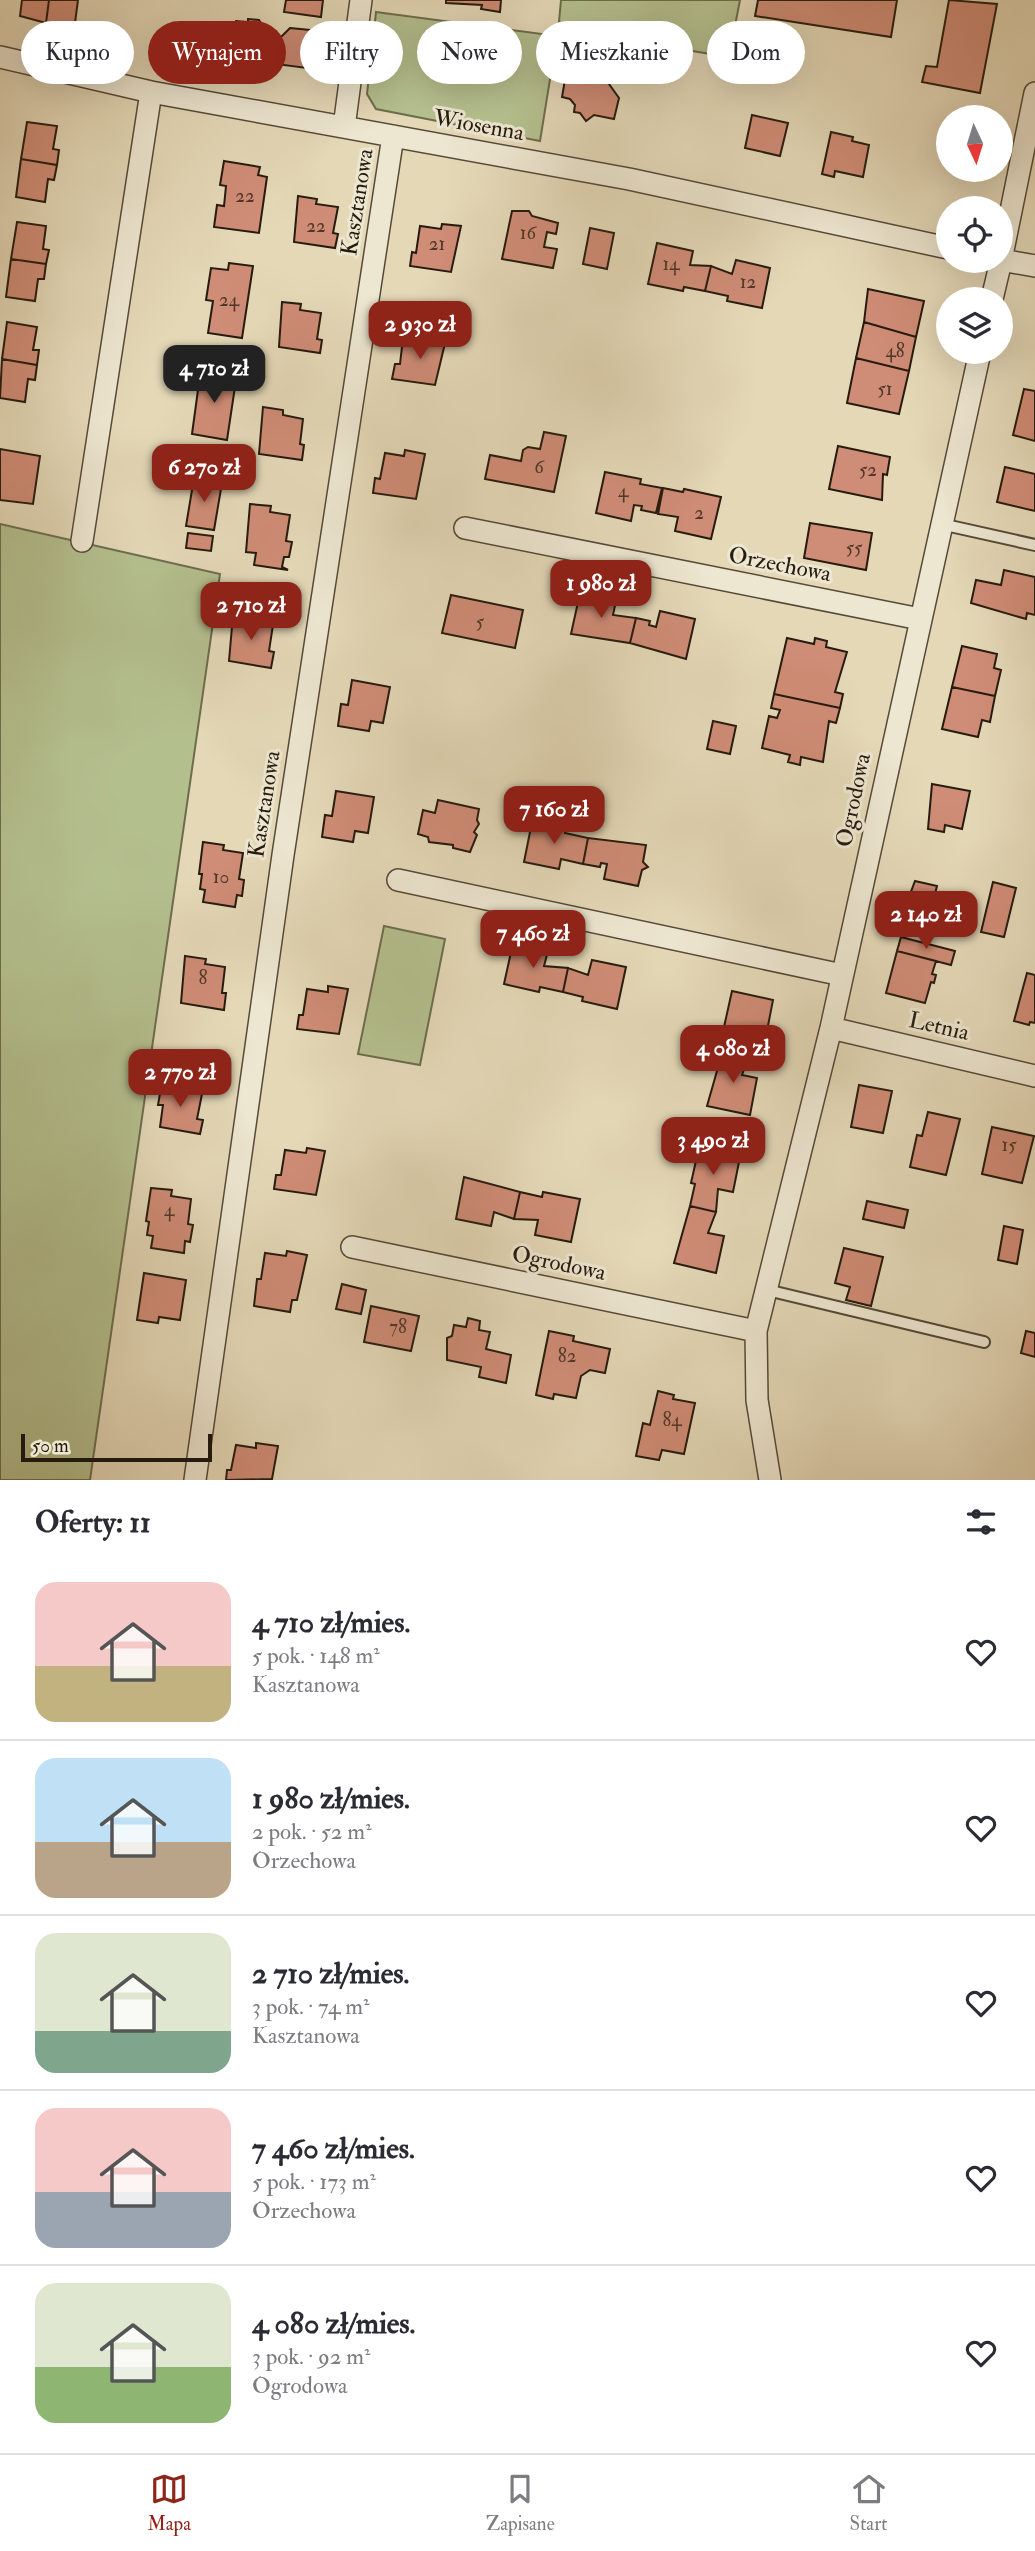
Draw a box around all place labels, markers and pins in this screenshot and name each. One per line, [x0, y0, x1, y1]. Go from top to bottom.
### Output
pin: 2 930 zł [348, 302, 492, 361]
pin: 4 710 zł [142, 346, 286, 405]
pin: 6 270 zł [132, 444, 276, 504]
pin: 1 980 zł [529, 560, 673, 620]
pin: 2 710 zł [179, 582, 323, 642]
pin: 7 160 zł [482, 786, 626, 846]
pin: 2 140 zł [854, 892, 998, 951]
pin: 7 460 zł [461, 911, 605, 970]
pin: 4 080 zł [661, 1026, 805, 1085]
pin: 2 770 zł [108, 1050, 252, 1109]
pin: 3 490 zł [641, 1118, 785, 1177]

